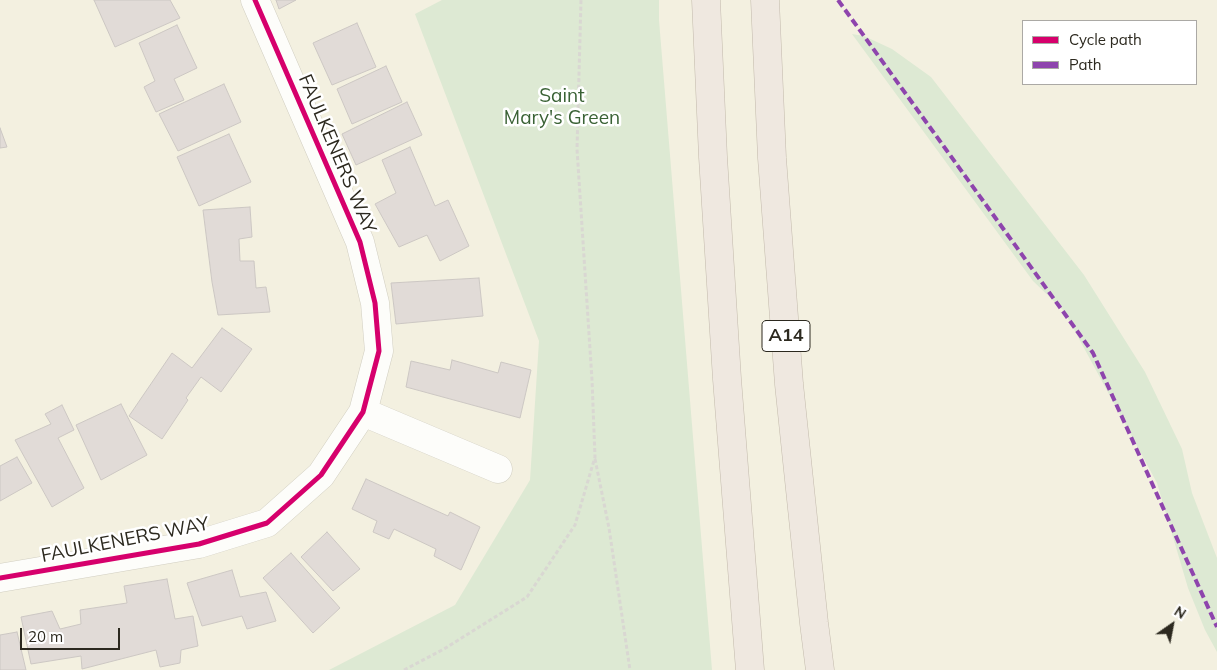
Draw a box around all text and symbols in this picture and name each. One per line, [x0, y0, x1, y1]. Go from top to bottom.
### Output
legend [1022, 20, 1197, 85]
text: Cycle path [1069, 30, 1142, 49]
text: Path [1069, 55, 1101, 74]
street label: FAULKENERS WAY [293, 71, 381, 237]
park label: Saint Mary's Green [504, 85, 620, 129]
road number: A14 [762, 321, 810, 352]
street label: FAULKENERS WAY [39, 513, 211, 567]
north arrow [1147, 600, 1197, 650]
text: N [1171, 602, 1190, 623]
scale bar [22, 618, 122, 650]
text: 20 m [28, 627, 63, 646]

